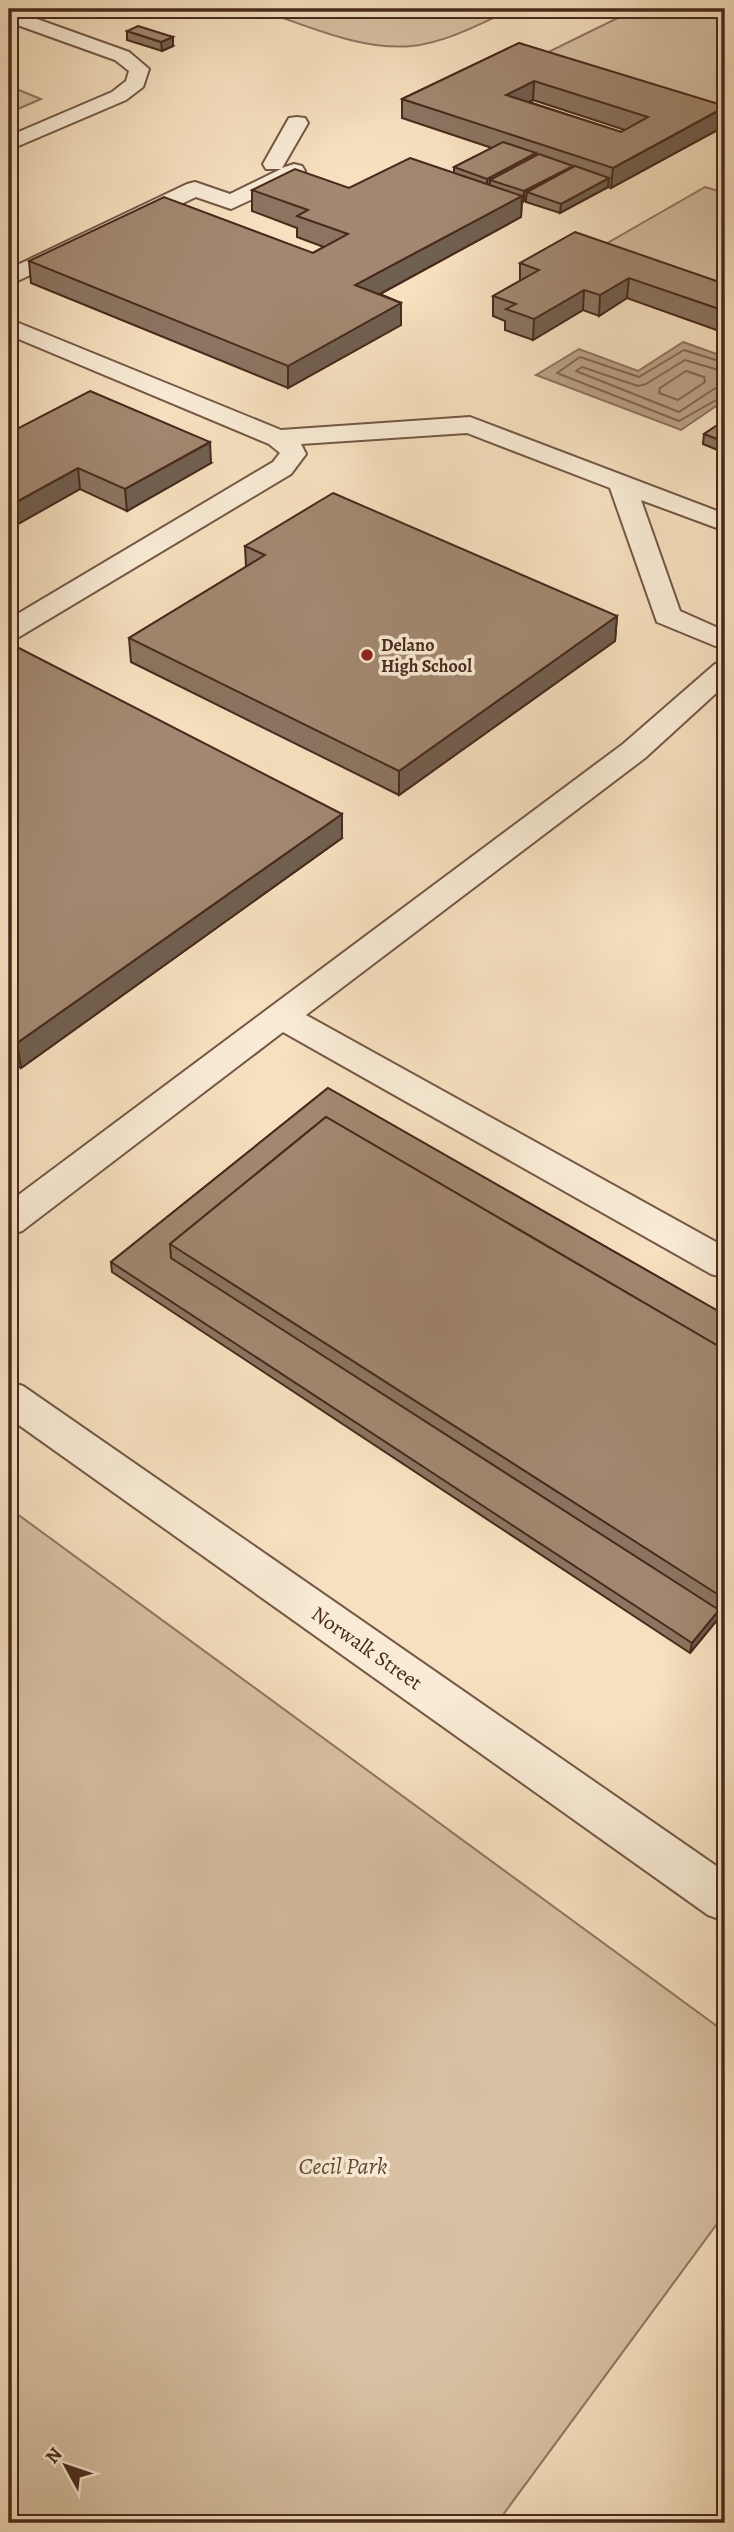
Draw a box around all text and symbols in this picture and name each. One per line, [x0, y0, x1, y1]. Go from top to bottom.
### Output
place label: Delano High School [381, 633, 472, 678]
marker: Delano High School [359, 647, 375, 663]
street label: Norwalk Street [306, 1600, 428, 1697]
park label: Cecil Park [299, 2150, 388, 2182]
north arrow [32, 2430, 102, 2500]
text: N [39, 2442, 68, 2469]

